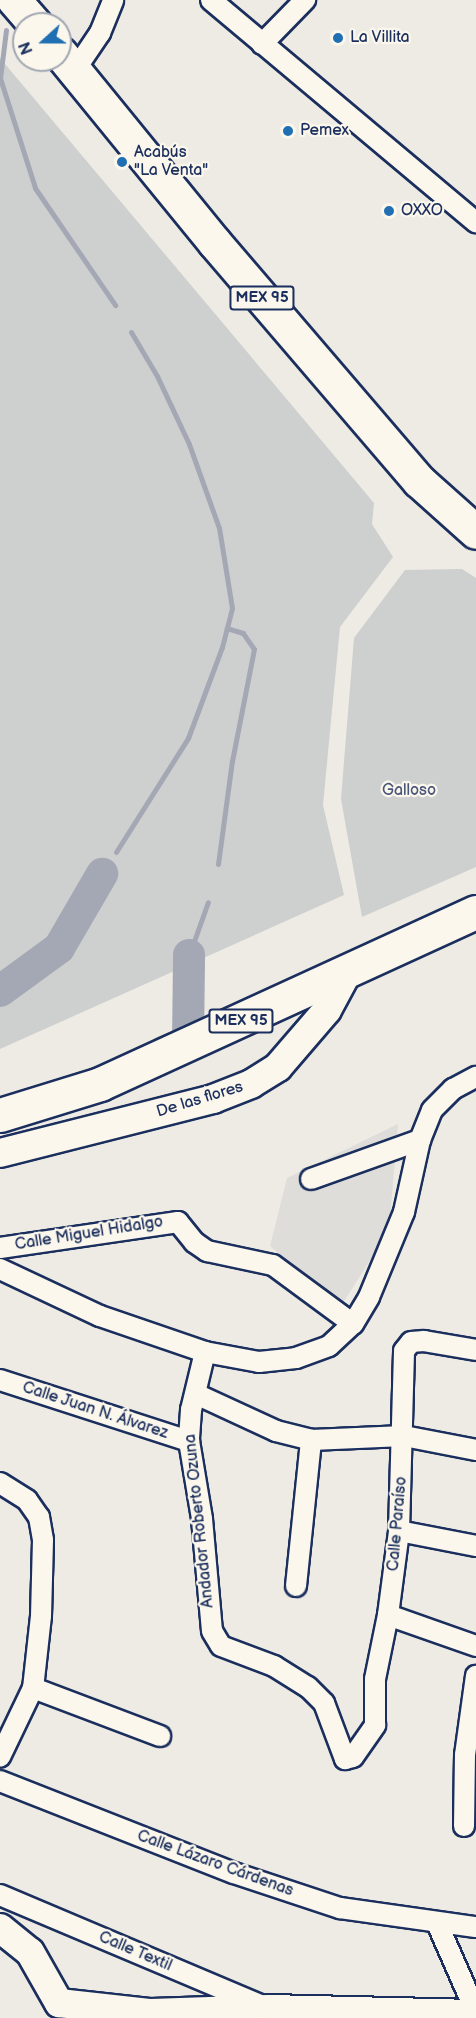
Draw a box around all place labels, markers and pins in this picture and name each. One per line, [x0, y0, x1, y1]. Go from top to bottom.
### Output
place label: La Villita [350, 28, 410, 48]
marker: La Villita [331, 31, 345, 45]
place label: Pemex [300, 121, 349, 141]
marker: Pemex [281, 124, 295, 138]
place label: Acabús "La Venta" [134, 143, 209, 181]
marker: Acabús "La Venta" [115, 155, 129, 169]
place label: OXXO [401, 201, 443, 221]
marker: OXXO [382, 204, 396, 218]

